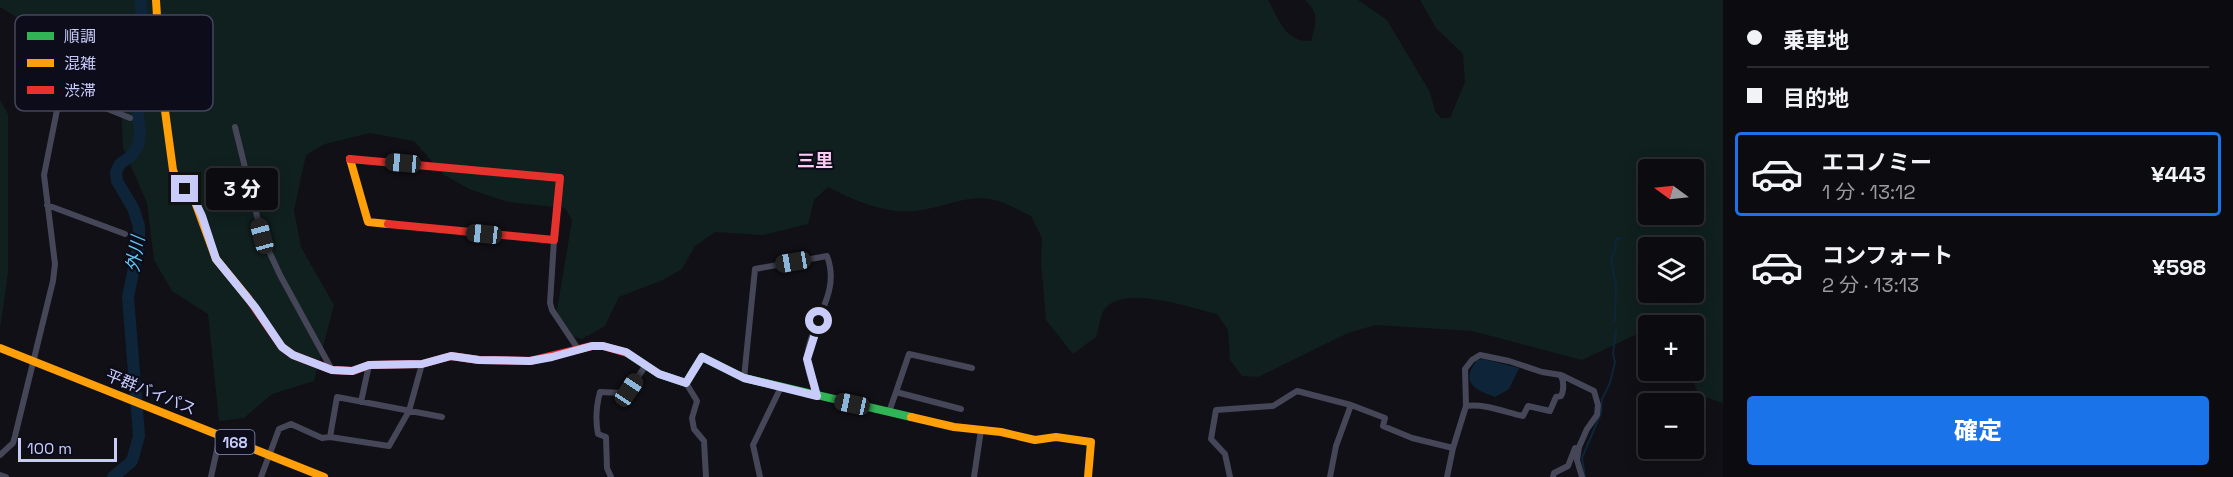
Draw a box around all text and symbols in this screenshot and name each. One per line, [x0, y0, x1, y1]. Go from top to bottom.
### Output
legend [15, 15, 213, 111]
text: 順調 [64, 26, 96, 47]
text: 乗車地 [1783, 26, 1849, 54]
text: 混雑 [64, 53, 96, 74]
text: 渋滞 [64, 80, 96, 101]
text: 目的地 [1783, 84, 1849, 112]
icon: car [1750, 147, 1804, 201]
text: エコノミー [1822, 148, 1932, 176]
district label: 三里 [797, 149, 833, 172]
car [384, 152, 422, 174]
north arrow [1638, 159, 1704, 225]
map controls [1638, 159, 1704, 459]
text: ¥443 [2151, 160, 2206, 188]
callout: 3 分 [206, 168, 278, 210]
route end [171, 175, 198, 202]
text: 3 分 [223, 176, 261, 202]
text: 1 分 · 13:12 [1822, 179, 1915, 205]
car [249, 216, 275, 256]
car [465, 223, 503, 245]
water label: 外川 [121, 232, 149, 274]
button: layers [1638, 237, 1704, 303]
icon: car [1750, 240, 1804, 294]
text: コンフォート [1822, 241, 1953, 269]
car [774, 250, 812, 274]
text: ¥598 [2152, 253, 2206, 281]
text: 2 分 · 13:13 [1822, 272, 1919, 298]
route start [805, 307, 832, 334]
button: + [1638, 315, 1704, 381]
street label: 平群バイパス [103, 364, 199, 420]
car [611, 370, 647, 410]
car [833, 391, 871, 417]
button: − [1638, 393, 1704, 459]
button: 確定 [1747, 396, 2209, 465]
road number: 168 [216, 430, 254, 454]
scale bar [18, 435, 117, 462]
text: 100 m [27, 438, 72, 459]

